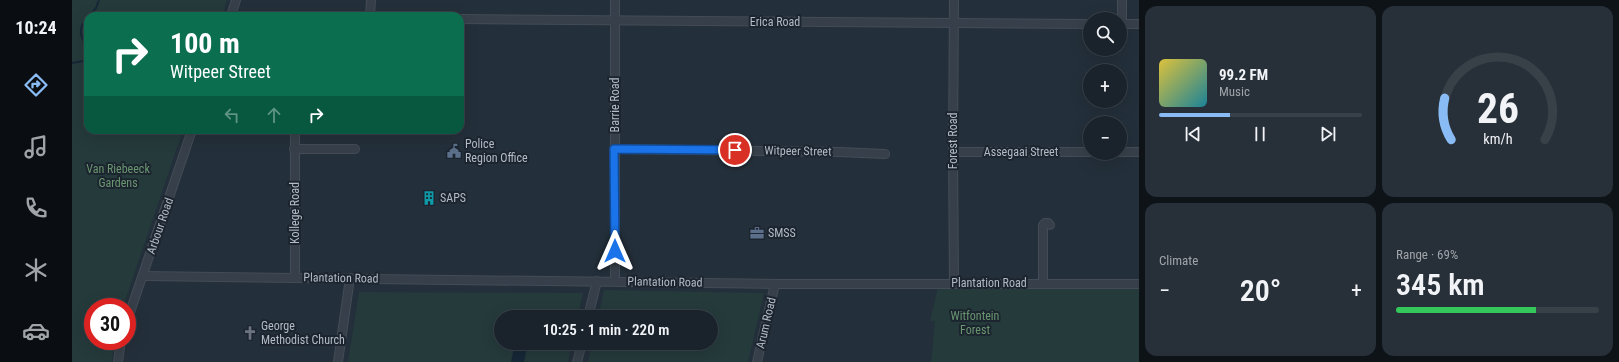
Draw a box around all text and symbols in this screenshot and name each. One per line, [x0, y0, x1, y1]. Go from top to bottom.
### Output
map controls [1083, 12, 1127, 160]
button: search [1083, 12, 1127, 56]
street label: Erica Road [750, 15, 800, 29]
text: 10:24 [15, 17, 57, 38]
text: 100 m [170, 27, 240, 60]
icon: right [104, 28, 156, 80]
text: Witpeer Street [170, 61, 271, 82]
button: + [1083, 64, 1127, 108]
text: 99.2 FM [1219, 66, 1268, 84]
icon: directions [22, 71, 50, 99]
street label: Barrie Road [608, 78, 622, 132]
text: 26 [1476, 83, 1519, 132]
text: Music [1219, 84, 1250, 99]
icon: left [221, 104, 243, 126]
icon: ahead [263, 104, 285, 126]
icon: right [305, 104, 327, 126]
street label: Forest Road [946, 113, 960, 169]
button: − [1083, 116, 1127, 160]
icon: previous [1182, 123, 1204, 145]
icon: pause [1249, 123, 1271, 145]
icon: next [1317, 123, 1339, 145]
text: km/h [1483, 130, 1512, 146]
icon: music [22, 133, 50, 161]
pin [718, 133, 752, 167]
place label: Police Region Office [465, 137, 528, 165]
icon: arrive [724, 139, 746, 161]
public building icon: Police Region Office [446, 143, 462, 159]
street label: Witpeer Street [764, 143, 832, 159]
street label: Assegaai Street [984, 145, 1059, 159]
park label: Van Riebeeck Gardens [86, 162, 150, 190]
street label: Kollege Road [288, 182, 302, 244]
building icon: SAPS [421, 190, 437, 206]
place label: SAPS [440, 191, 466, 205]
icon: phone [22, 194, 50, 222]
street label: Arbour Road [144, 196, 176, 256]
office icon: SMSS [749, 225, 765, 241]
place label: SMSS [768, 226, 796, 240]
position arrow [594, 230, 636, 272]
text: Range · 69% [1396, 247, 1458, 262]
text: Climate [1159, 253, 1198, 268]
icon: climate [22, 256, 50, 284]
text: 345 km [1396, 267, 1485, 302]
street label: Plantation Road [303, 270, 379, 286]
text: 20° [1240, 273, 1281, 308]
street label: Plantation Road [627, 274, 703, 290]
street label: Plantation Road [951, 276, 1027, 290]
text: − [1159, 278, 1170, 303]
text: + [1351, 278, 1362, 303]
street label: Arum Road [753, 296, 779, 350]
speed limit sign: 30 [84, 298, 136, 350]
park label: Witfontein Forest [951, 309, 1000, 337]
icon: car [22, 317, 50, 345]
place label: George Methodist Church [261, 319, 345, 347]
text: 10:25 · 1 min · 220 m [543, 321, 669, 339]
church icon: George Methodist Church [242, 325, 258, 341]

